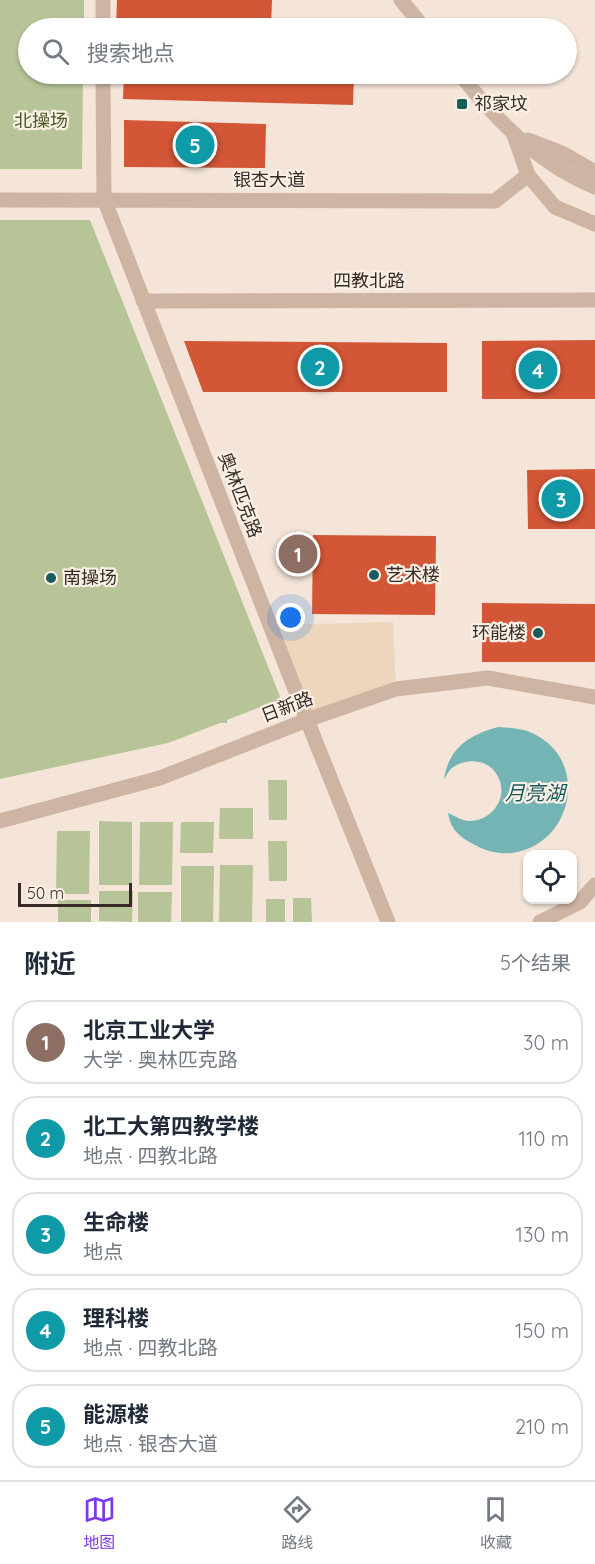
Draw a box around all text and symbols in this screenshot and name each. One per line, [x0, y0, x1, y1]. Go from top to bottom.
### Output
search box [18, 18, 577, 84]
icon: search [39, 35, 72, 68]
text: 搜索地点 [87, 39, 175, 67]
place label: 祁家坟 [474, 92, 528, 115]
marker: 祁家坟 [455, 97, 469, 111]
park label: 北操场 [14, 109, 68, 132]
pin: 5 [176, 122, 214, 168]
street label: 银杏大道 [233, 168, 305, 191]
street label: 四教北路 [333, 269, 405, 292]
pin: 2 [300, 344, 340, 389]
pin: 4 [518, 348, 558, 392]
street label: 奥林匹克路 [214, 449, 267, 541]
pin: 3 [542, 476, 580, 522]
pin: 1 [278, 532, 318, 576]
place label: 艺术楼 [386, 563, 440, 586]
place label: 南操场 [63, 566, 117, 589]
marker: 艺术楼 [367, 568, 381, 582]
marker: 南操场 [44, 571, 58, 585]
your location [276, 603, 305, 632]
place label: 环能楼 [472, 621, 526, 644]
marker: 环能楼 [531, 626, 545, 640]
street label: 日新路 [257, 686, 316, 727]
water label: 月亮湖 [505, 780, 568, 805]
map controls [523, 850, 577, 904]
button: locate [523, 850, 577, 904]
scale bar [18, 880, 132, 908]
text: 50 m [27, 883, 64, 903]
text: 附近 [24, 947, 76, 980]
text: 5个结果 [500, 950, 571, 975]
text: 北京工业大学 [83, 1016, 215, 1044]
text: 1 [42, 1030, 49, 1055]
text: 30 m [523, 1030, 569, 1055]
text: 大学 · 奥林匹克路 [83, 1047, 238, 1072]
text: 北工大第四教学楼 [83, 1112, 259, 1140]
text: 2 [40, 1126, 51, 1151]
text: 110 m [519, 1126, 569, 1151]
text: 地点 · 四教北路 [83, 1143, 218, 1168]
text: 生命楼 [83, 1208, 149, 1236]
text: 3 [40, 1222, 51, 1247]
text: 130 m [516, 1222, 569, 1247]
text: 地点 [83, 1239, 123, 1264]
text: 理科楼 [83, 1304, 149, 1332]
text: 4 [40, 1318, 51, 1343]
text: 150 m [515, 1318, 569, 1343]
text: 地点 · 四教北路 [83, 1335, 218, 1360]
text: 能源楼 [83, 1400, 149, 1428]
text: 5 [40, 1414, 51, 1439]
text: 210 m [515, 1414, 569, 1439]
text: 地点 · 银杏大道 [83, 1431, 218, 1456]
tab: 地图 [83, 1493, 116, 1553]
tab: 路线 [281, 1493, 314, 1553]
tab: 收藏 [479, 1493, 512, 1553]

